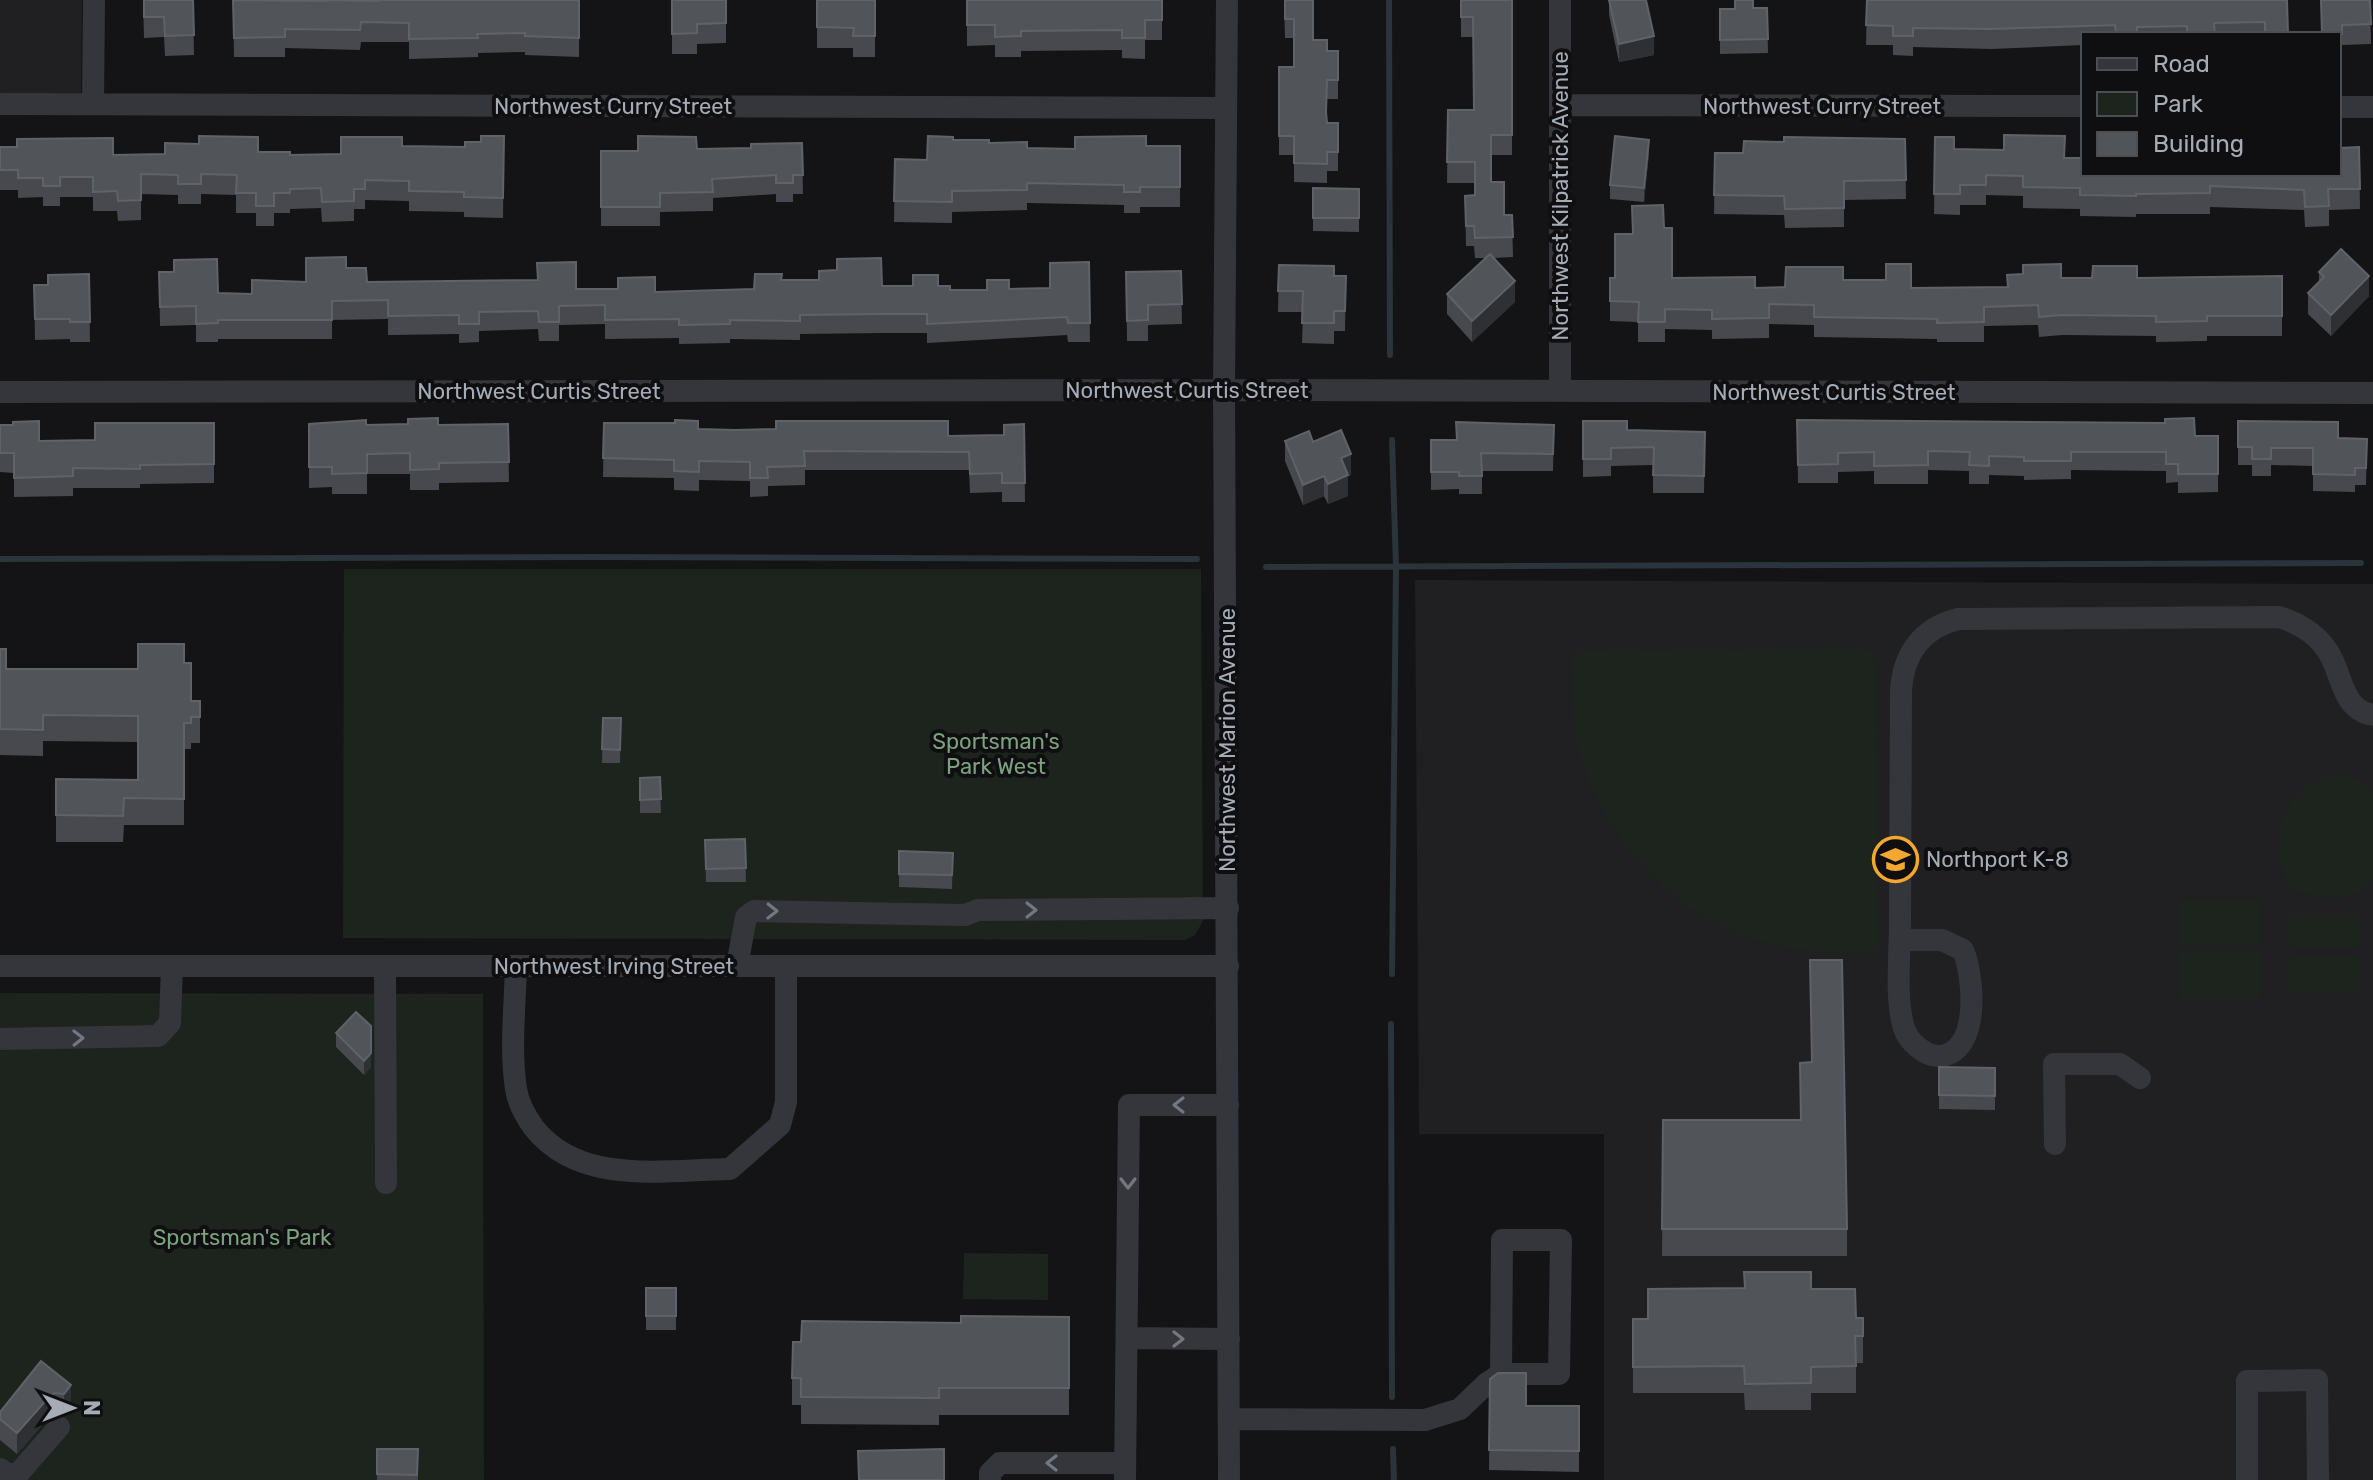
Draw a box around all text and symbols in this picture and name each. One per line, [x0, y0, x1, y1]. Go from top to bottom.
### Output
legend [2081, 32, 2341, 176]
text: Road [2153, 50, 2210, 78]
street label: Northwest Kilpatrick Avenue [1547, 51, 1574, 341]
text: Park [2153, 90, 2204, 118]
street label: Northwest Curry Street [494, 93, 732, 120]
street label: Northwest Curry Street [1703, 93, 1941, 120]
text: Building [2153, 130, 2244, 158]
street label: Northwest Curtis Street [1065, 377, 1309, 404]
street label: Northwest Curtis Street [417, 378, 661, 405]
street label: Northwest Curtis Street [1712, 379, 1956, 406]
street label: Northwest Marion Avenue [1214, 608, 1241, 872]
park label: Sportsman's Park West [932, 728, 1060, 780]
school or university icon: Northport K-8 [1871, 835, 1919, 883]
place label: Northport K-8 [1926, 846, 2069, 873]
one-way arrow [1025, 901, 1038, 919]
one-way arrow [766, 903, 779, 920]
street label: Northwest Irving Street [494, 953, 735, 980]
one-way arrow [72, 1029, 85, 1046]
one-way arrow [1172, 1096, 1185, 1114]
one-way arrow [1119, 1177, 1137, 1190]
park label: Sportsman's Park [153, 1224, 332, 1251]
one-way arrow [1172, 1330, 1185, 1348]
north arrow [32, 1368, 112, 1448]
text: N [78, 1400, 105, 1416]
one-way arrow [1045, 1454, 1058, 1472]

